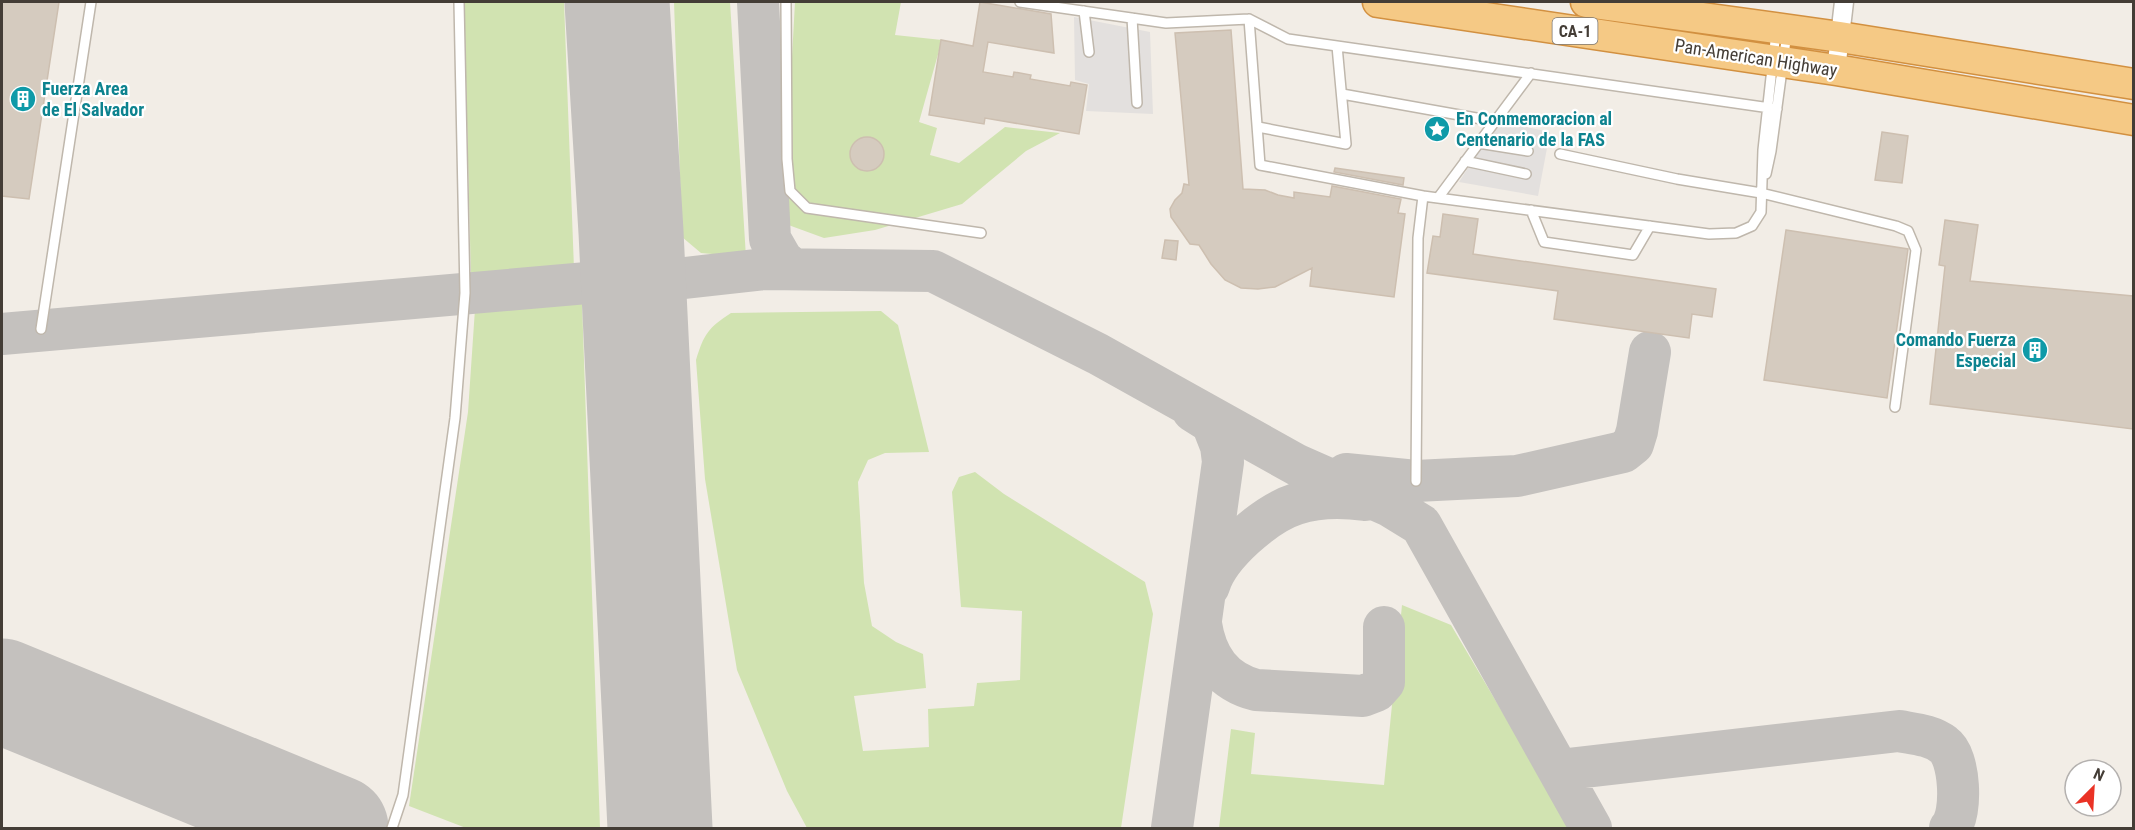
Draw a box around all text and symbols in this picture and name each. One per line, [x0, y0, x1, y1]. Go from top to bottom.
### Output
road number: CA-1 [1552, 18, 1598, 44]
street label: Pan-American Highway [1673, 34, 1839, 81]
place label: Fuerza Area de El Salvador [42, 78, 144, 120]
building icon: Fuerza Area de El Salvador [8, 84, 38, 114]
place label: En Conmemoracion al Centenario de la FAS [1456, 108, 1612, 150]
place icon: En Conmemoracion al Centenario de la FAS [1422, 114, 1452, 144]
place label: Comando Fuerza Especial [1896, 329, 2016, 371]
building icon: Comando Fuerza Especial [2020, 335, 2050, 365]
north arrow [2063, 758, 2123, 818]
text: N [2091, 764, 2107, 785]

